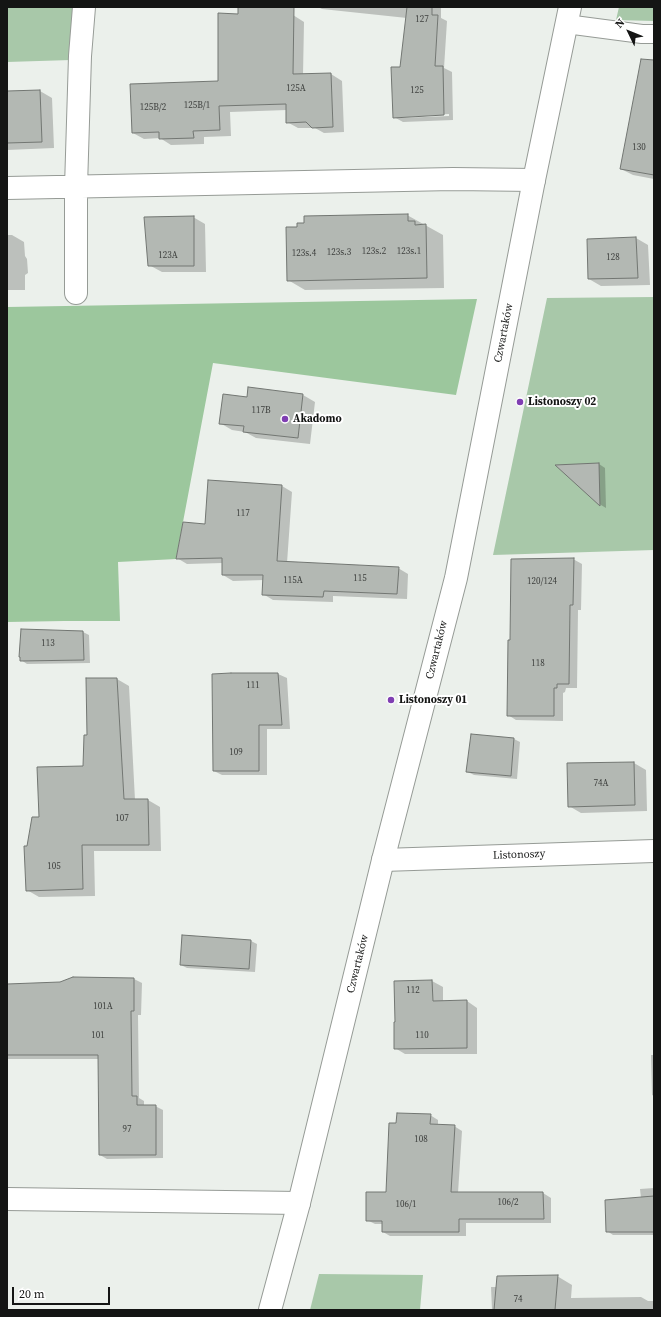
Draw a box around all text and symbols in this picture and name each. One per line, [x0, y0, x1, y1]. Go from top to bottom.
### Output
north arrow [609, 12, 649, 52]
house number: 127 [415, 15, 429, 25]
text: N [612, 15, 628, 32]
house number: 125A [286, 84, 306, 94]
house number: 125 [410, 86, 424, 96]
house number: 125B/1 [184, 101, 210, 111]
house number: 125B/2 [140, 103, 166, 113]
house number: 130 [632, 143, 646, 153]
house number: 123s.2 [362, 247, 386, 257]
house number: 123s.1 [397, 247, 421, 257]
house number: 123s.3 [327, 248, 351, 258]
house number: 123s.4 [292, 249, 316, 259]
house number: 123A [158, 251, 178, 261]
house number: 128 [606, 253, 620, 263]
street label: Czwartaków [492, 302, 516, 364]
place label: Listonoszy 02 [528, 395, 596, 409]
marker: Listonoszy 02 [515, 397, 525, 407]
house number: 117B [251, 406, 271, 416]
place label: Akadomo [293, 412, 342, 426]
marker: Akadomo [280, 414, 290, 424]
house number: 117 [236, 509, 250, 519]
house number: 115 [353, 574, 367, 584]
house number: 115A [283, 576, 303, 586]
house number: 120/124 [527, 577, 557, 587]
street label: Czwartaków [423, 619, 451, 681]
house number: 113 [41, 639, 55, 649]
house number: 118 [531, 659, 545, 669]
house number: 111 [246, 681, 260, 691]
place label: Listonoszy 01 [399, 693, 467, 707]
marker: Listonoszy 01 [386, 695, 396, 705]
house number: 109 [229, 748, 243, 758]
house number: 74A [594, 779, 608, 789]
house number: 107 [115, 814, 129, 824]
street label: Listonoszy [493, 847, 545, 863]
house number: 105 [47, 862, 61, 872]
street label: Czwartaków [344, 933, 372, 995]
house number: 112 [406, 986, 420, 996]
house number: 101A [93, 1002, 113, 1012]
house number: 101 [91, 1031, 105, 1041]
house number: 110 [415, 1031, 429, 1041]
house number: 97 [123, 1125, 131, 1135]
house number: 108 [414, 1135, 428, 1145]
house number: 106/2 [498, 1198, 518, 1208]
house number: 106/1 [396, 1200, 416, 1210]
scale bar [14, 1279, 112, 1305]
text: 20 m [19, 1286, 45, 1302]
house number: 74 [514, 1295, 522, 1305]

